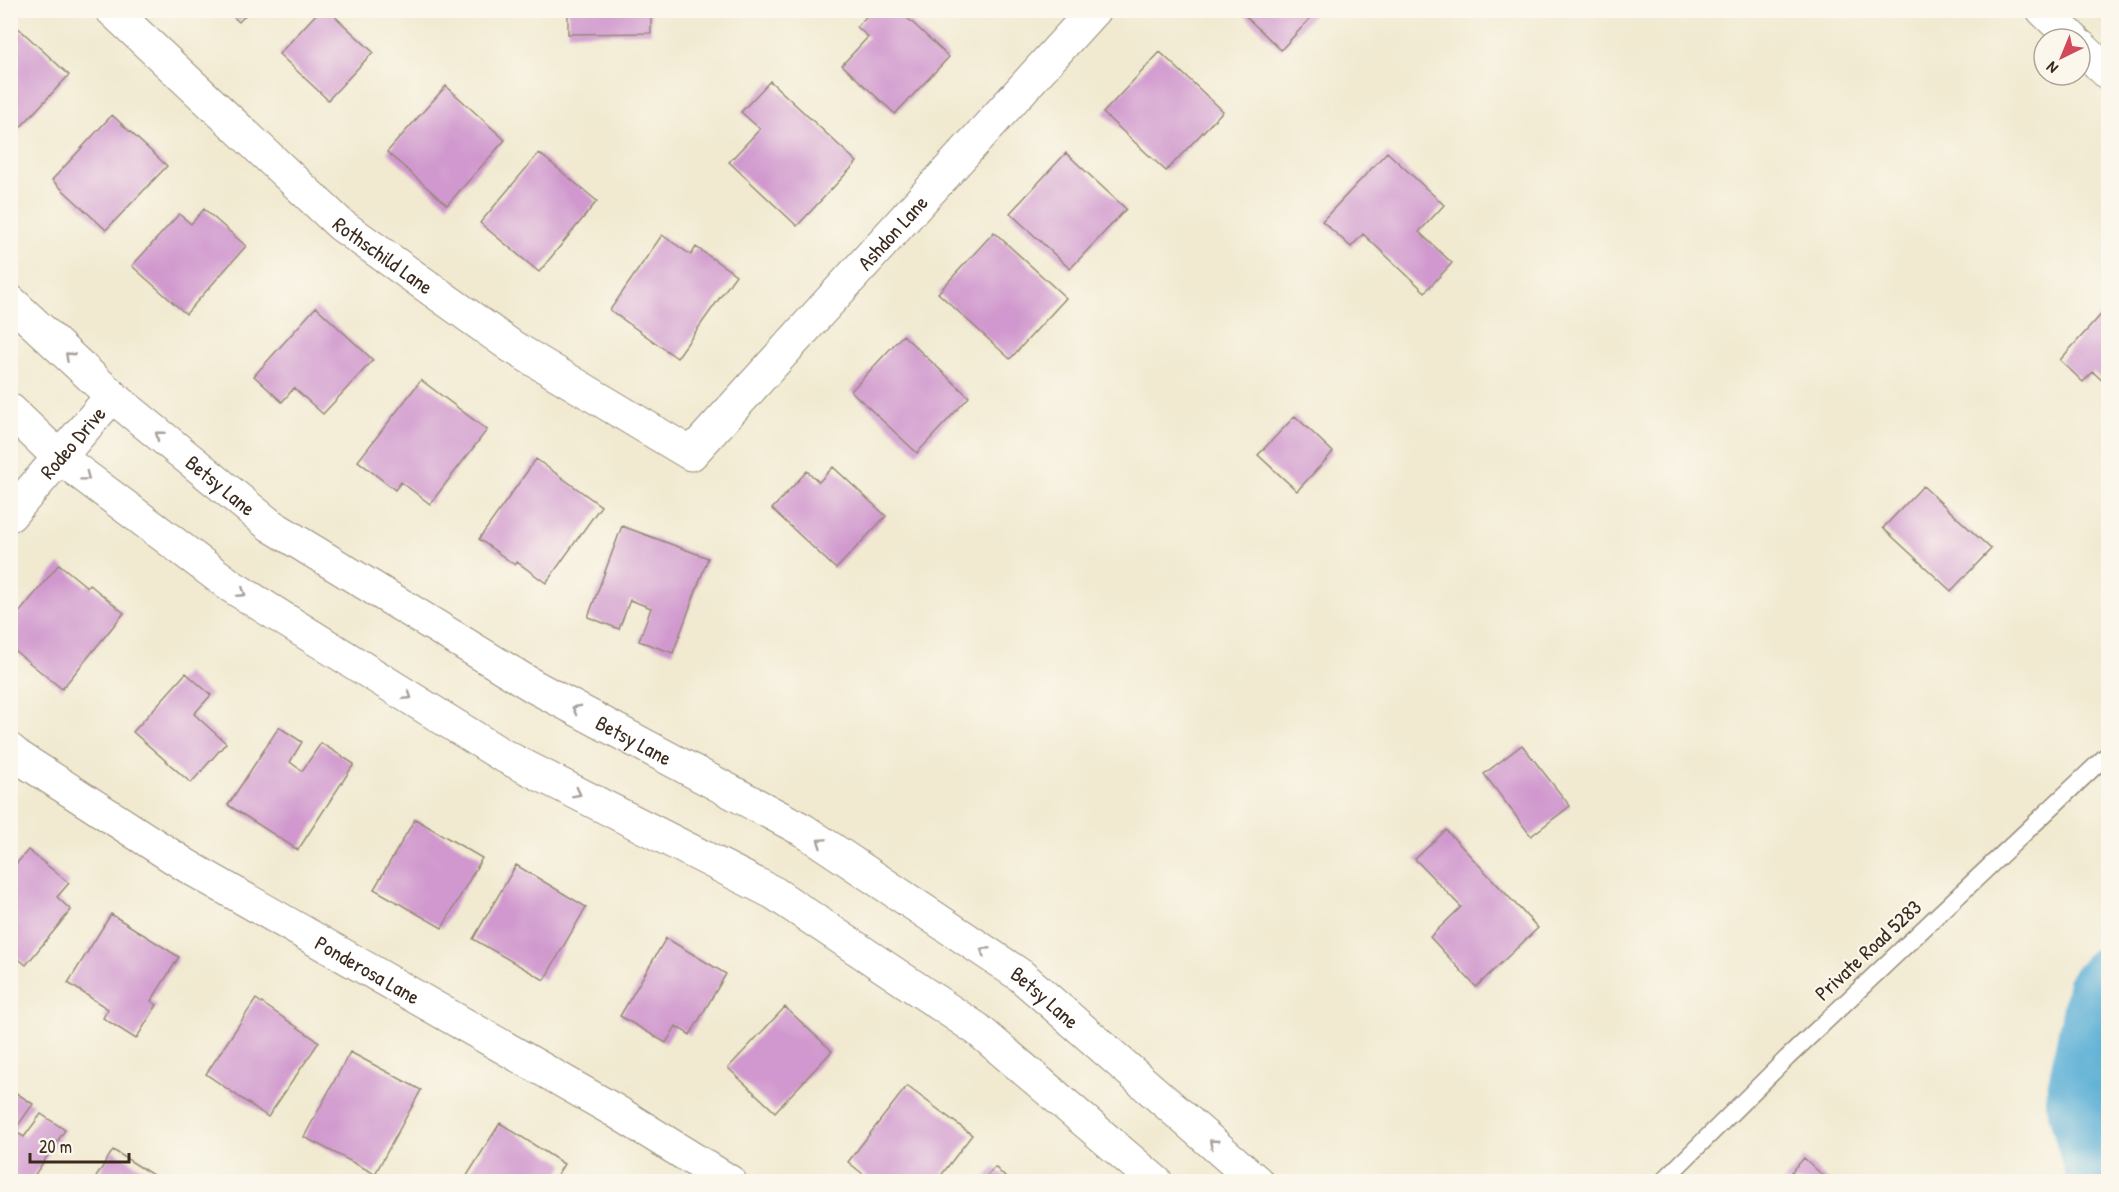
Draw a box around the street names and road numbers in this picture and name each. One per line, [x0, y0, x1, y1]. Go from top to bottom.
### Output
street label: Ashdon Lane [850, 189, 934, 276]
street label: Rothschild Lane [326, 210, 439, 301]
street label: Rodeo Drive [33, 399, 112, 485]
street label: Betsy Lane [180, 448, 262, 522]
street label: Betsy Lane [591, 708, 677, 772]
street label: Private Road 5283 [1808, 893, 1928, 1007]
street label: Ponderosa Lane [310, 928, 425, 1011]
street label: Betsy Lane [1006, 959, 1085, 1035]

